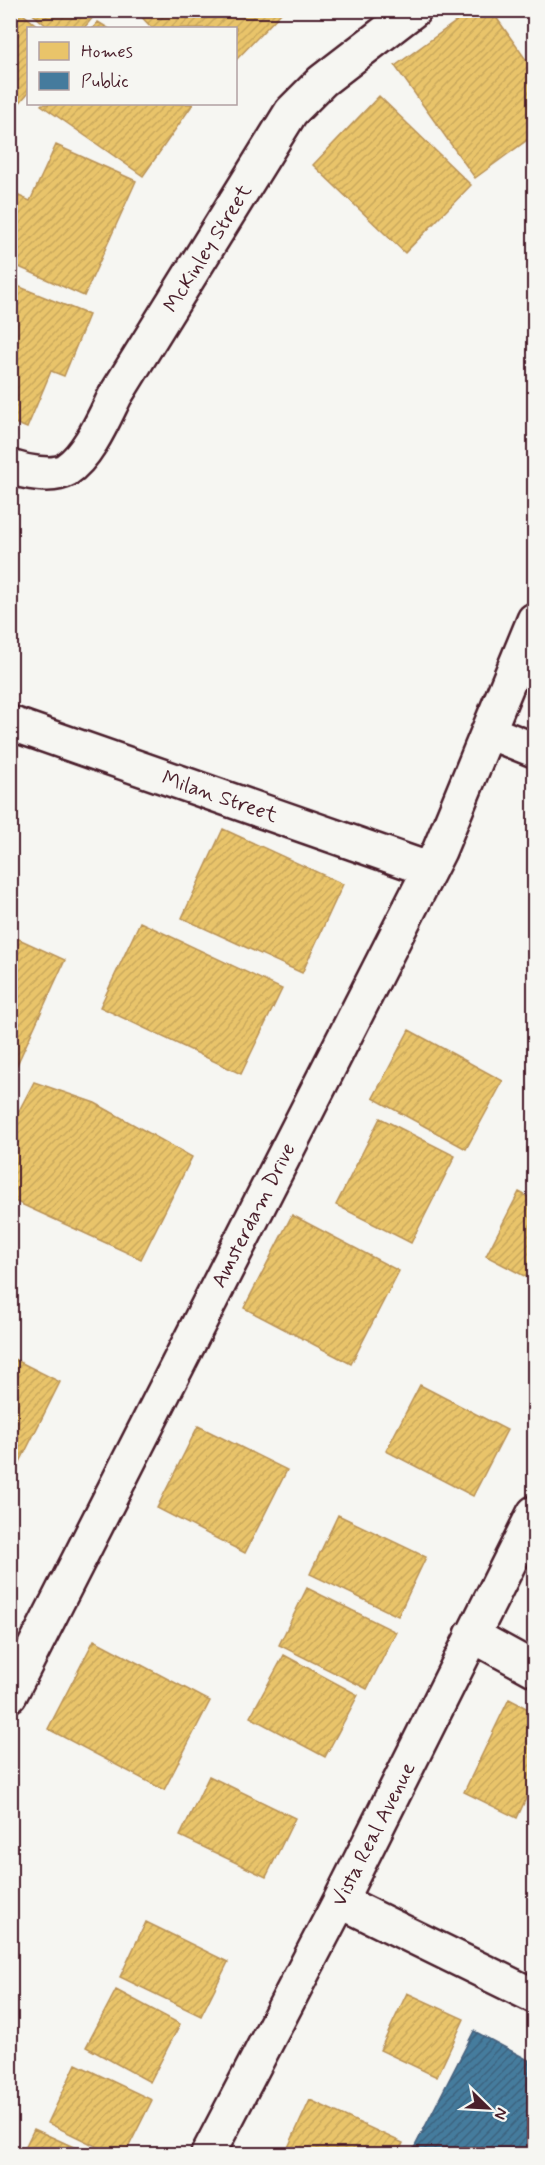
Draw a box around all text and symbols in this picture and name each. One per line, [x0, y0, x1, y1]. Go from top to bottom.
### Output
legend [27, 27, 237, 105]
text: Homes [81, 40, 133, 64]
text: Public [81, 70, 129, 94]
street label: McKinley Street [157, 179, 259, 318]
street label: Milan Street [158, 764, 282, 830]
street label: Amsterdam Drive [205, 1138, 302, 1293]
street label: Vista Real Avenue [325, 1757, 422, 1911]
north arrow [458, 2078, 518, 2138]
text: N [489, 2104, 512, 2123]

